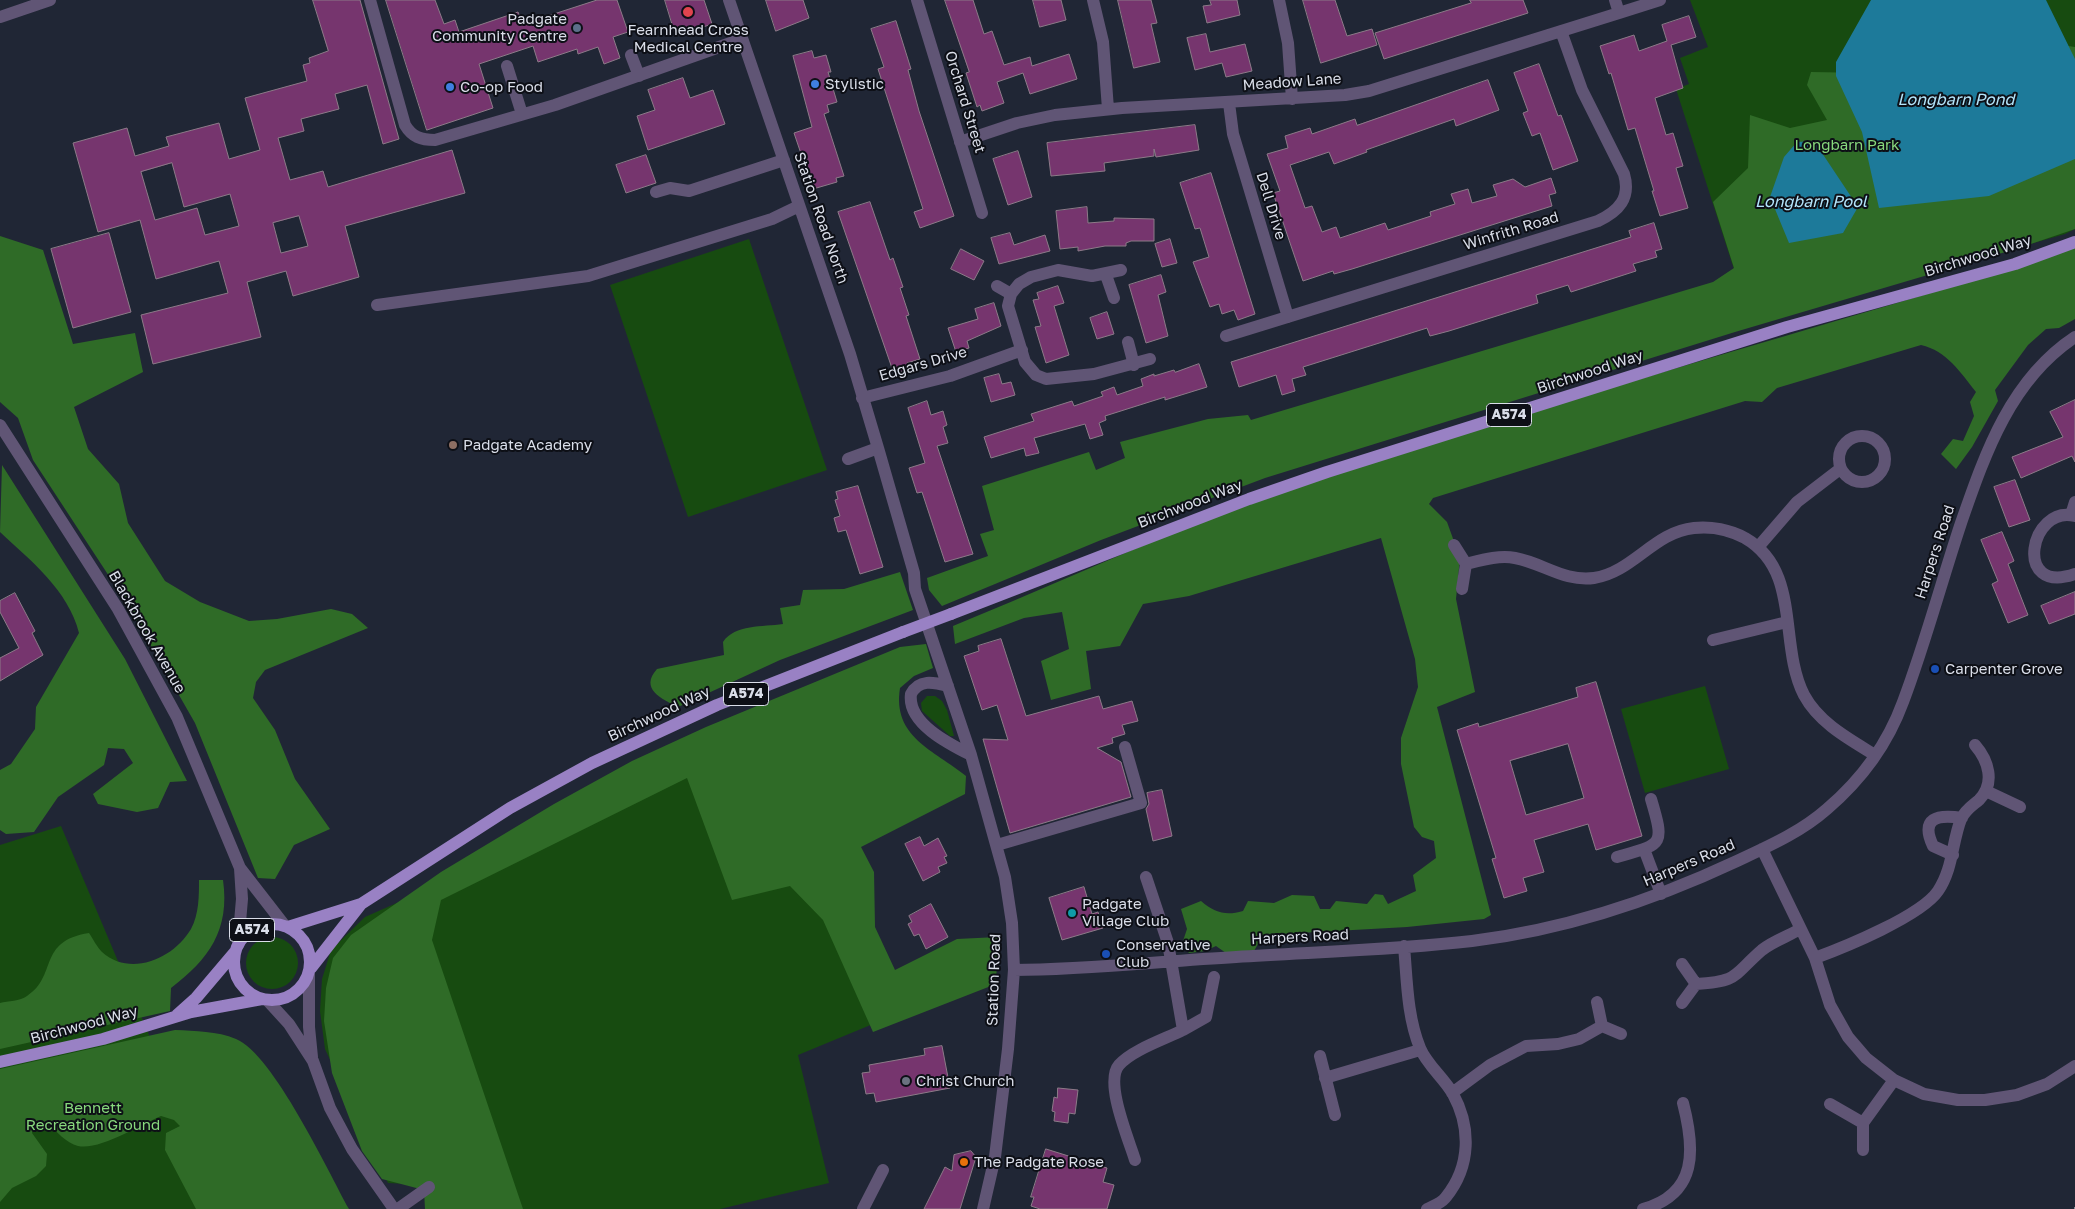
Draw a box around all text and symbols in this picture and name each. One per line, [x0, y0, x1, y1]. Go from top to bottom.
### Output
marker: Fearnhead Cross Medical Centre [681, 5, 695, 19]
place label: Padgate Community Centre [432, 10, 567, 45]
place label: Fearnhead Cross Medical Centre [627, 21, 749, 56]
marker: Padgate Community Centre [571, 22, 583, 34]
street label: Orchard Street [941, 49, 989, 155]
street label: Meadow Lane [1242, 70, 1342, 94]
place label: Stylistic [825, 75, 884, 93]
place label: Co-op Food [460, 78, 543, 96]
marker: Stylistic [809, 78, 821, 90]
marker: Co-op Food [444, 81, 456, 93]
water label: Longbarn Pond [1898, 90, 2014, 110]
park label: Longbarn Park [1795, 136, 1899, 154]
street label: Station Road North [790, 150, 852, 286]
street label: Dell Drive [1252, 170, 1290, 242]
water label: Longbarn Pool [1755, 192, 1867, 212]
street label: Winfrith Road [1461, 208, 1561, 254]
street label: Birchwood Way [1923, 231, 2033, 281]
street label: Edgars Drive [877, 343, 969, 385]
street label: Birchwood Way [1535, 346, 1645, 398]
road number: A574 [1486, 404, 1532, 426]
place label: Padgate Academy [463, 436, 592, 454]
marker: Padgate Academy [447, 439, 459, 451]
street label: Birchwood Way [1135, 476, 1245, 532]
street label: Harpers Road [1911, 503, 1959, 601]
street label: Blackbrook Avenue [105, 568, 189, 696]
place label: Carpenter Grove [1945, 660, 2063, 678]
marker: Carpenter Grove [1929, 663, 1941, 675]
road number: A574 [724, 682, 768, 706]
street label: Birchwood Way [605, 683, 713, 745]
street label: Harpers Road [1640, 836, 1738, 890]
place label: Padgate Village Club [1082, 895, 1169, 930]
marker: Padgate Village Club [1066, 907, 1078, 919]
road number: A574 [230, 918, 274, 942]
street label: Harpers Road [1251, 925, 1349, 949]
street label: Station Road [983, 934, 1005, 1026]
place label: Conservative Club [1116, 936, 1210, 971]
marker: Conservative Club [1100, 948, 1112, 960]
street label: Birchwood Way [28, 1002, 140, 1048]
place label: Christ Church [916, 1072, 1015, 1090]
marker: Christ Church [900, 1075, 912, 1087]
park label: Bennett Recreation Ground [26, 1099, 160, 1134]
place label: The Padgate Rose [974, 1153, 1104, 1171]
marker: The Padgate Rose [958, 1156, 970, 1168]

